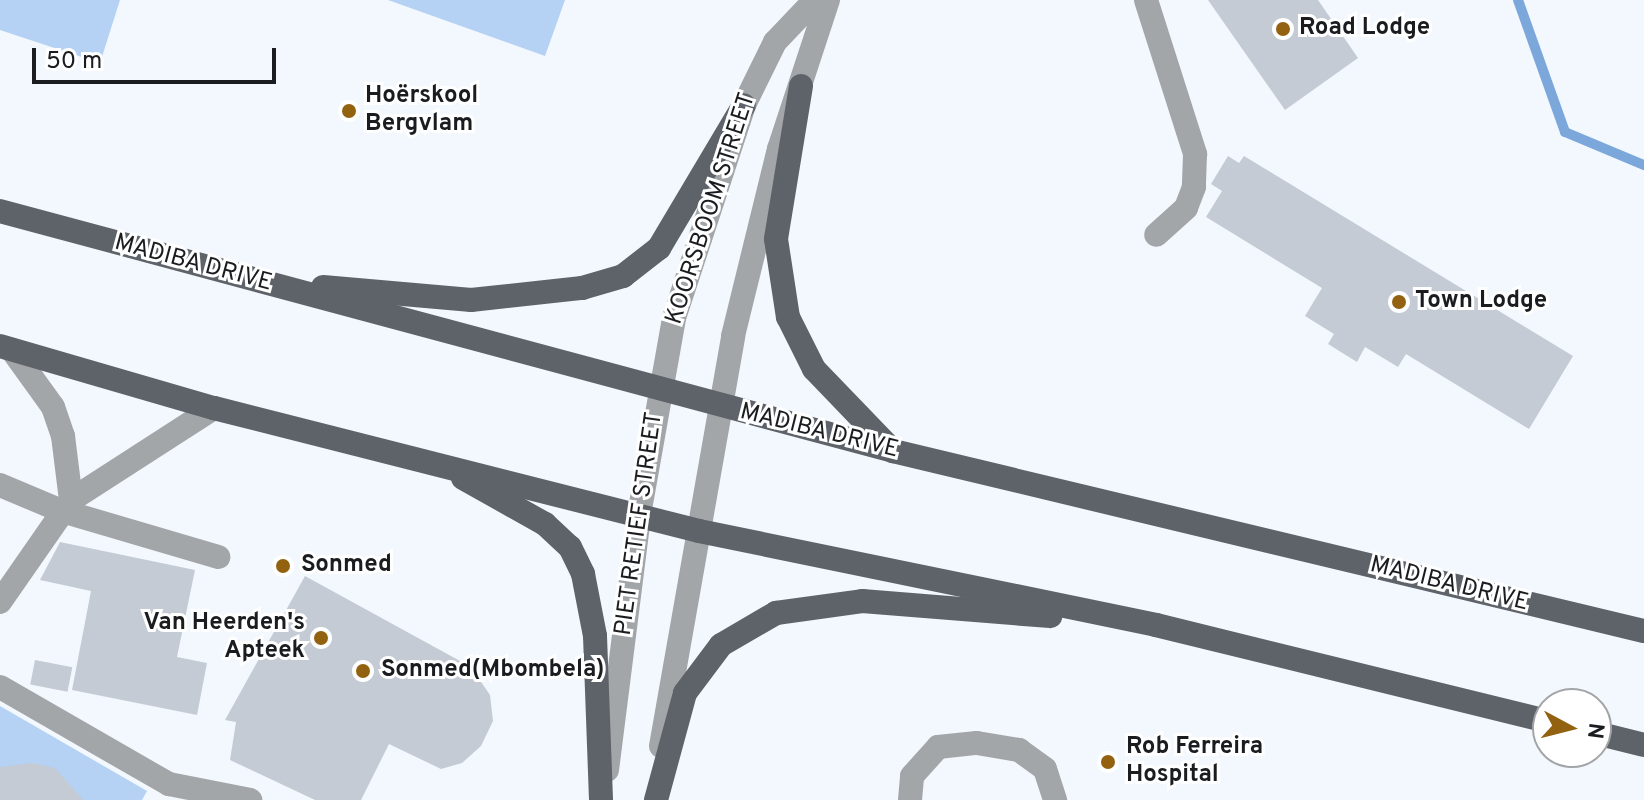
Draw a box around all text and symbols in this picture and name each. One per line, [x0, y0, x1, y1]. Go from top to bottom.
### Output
place label: Road Lodge [1299, 15, 1430, 43]
marker: Road Lodge [1274, 20, 1292, 38]
scale bar [36, 32, 280, 82]
text: 50 m [46, 47, 102, 77]
place label: Hoërskool Bergvlam [365, 83, 478, 139]
street label: KOORSBOOM STREET [661, 90, 763, 328]
marker: Hoërskool Bergvlam [340, 102, 358, 120]
street label: MADIBA DRIVE [111, 229, 275, 299]
place label: Town Lodge [1415, 288, 1547, 316]
marker: Town Lodge [1390, 293, 1408, 311]
street label: MADIBA DRIVE [736, 398, 902, 466]
street label: PIET RETIEF STREET [610, 410, 670, 638]
street label: MADIBA DRIVE [1366, 551, 1532, 619]
place label: Sonmed [301, 552, 392, 580]
marker: Sonmed [272, 555, 294, 577]
place label: Van Heerden's Apteek [144, 610, 305, 666]
marker: Van Heerden's Apteek [312, 629, 330, 647]
place label: Sonmed(Mbombela) [381, 657, 604, 685]
marker: Sonmed(Mbombela) [352, 660, 374, 682]
north arrow [1532, 688, 1612, 768]
text: N [1580, 721, 1609, 740]
place label: Rob Ferreira Hospital [1126, 734, 1263, 790]
marker: Rob Ferreira Hospital [1097, 751, 1119, 773]

